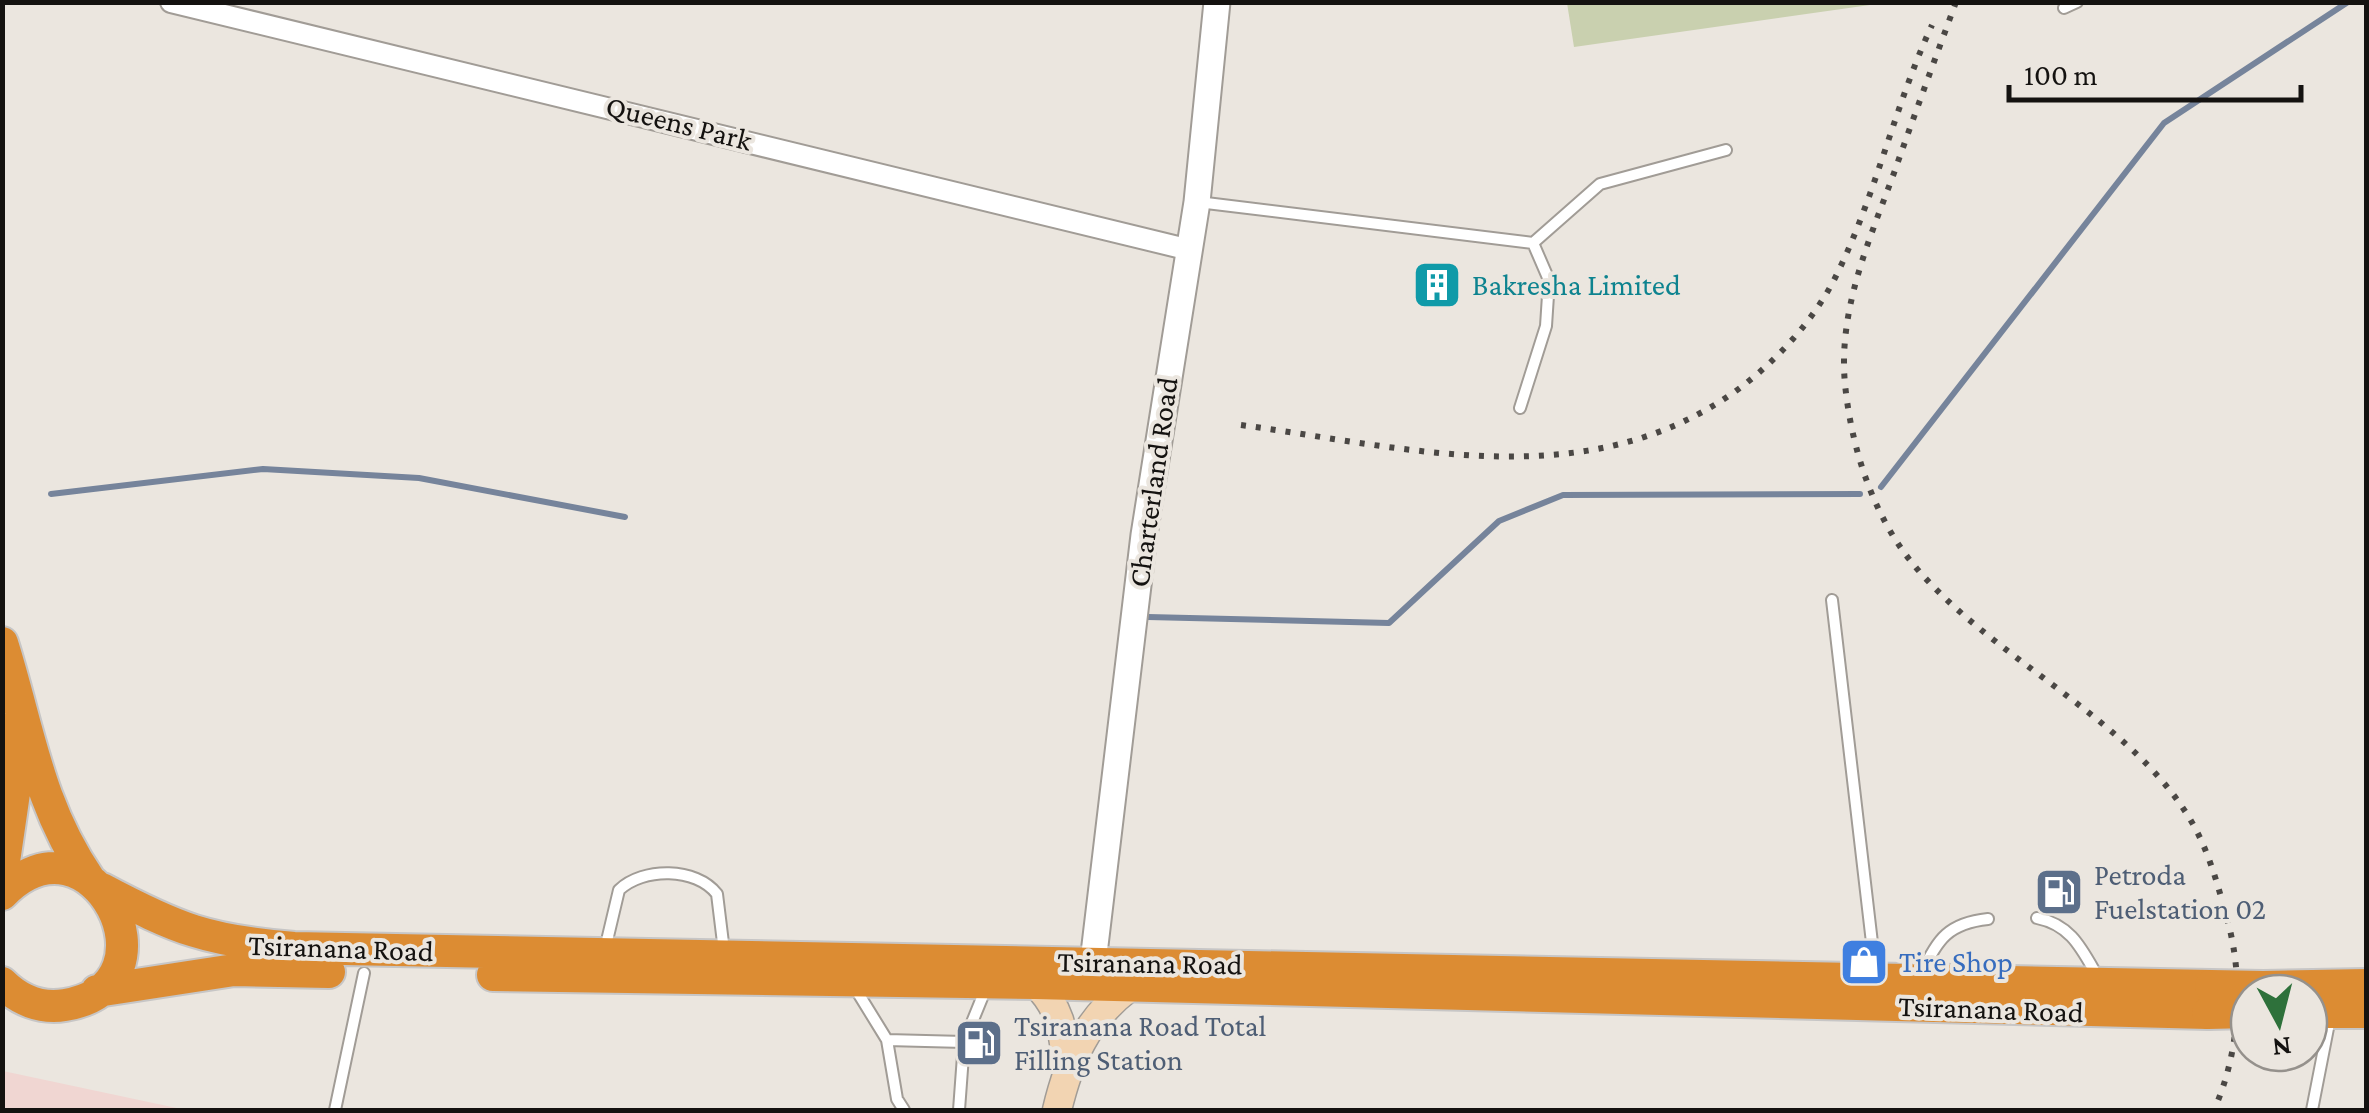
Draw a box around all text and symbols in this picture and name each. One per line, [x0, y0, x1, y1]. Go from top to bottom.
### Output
scale bar [2009, 40, 2302, 102]
text: 100 m [2024, 58, 2098, 91]
street label: Queens Park [603, 88, 756, 157]
building icon: Bakresha Limited [1411, 259, 1463, 311]
place label: Bakresha Limited [1472, 268, 1681, 301]
street label: Charterland Road [1121, 375, 1184, 589]
place label: Petroda Fuelstation 02 [2094, 858, 2266, 925]
fuel station icon: Petroda Fuelstation 02 [2033, 866, 2085, 918]
street label: Tsiranana Road [248, 928, 434, 967]
shop icon: Tire Shop [1838, 936, 1890, 988]
street label: Tsiranana Road [1057, 944, 1243, 981]
place label: Tire Shop [1899, 945, 2013, 979]
north arrow [2229, 973, 2329, 1073]
street label: Tsiranana Road [1898, 989, 2084, 1028]
place label: Tsiranana Road Total Filling Station [1014, 1009, 1267, 1077]
fuel station icon: Tsiranana Road Total Filling Station [953, 1017, 1005, 1069]
text: N [2271, 1031, 2293, 1064]

